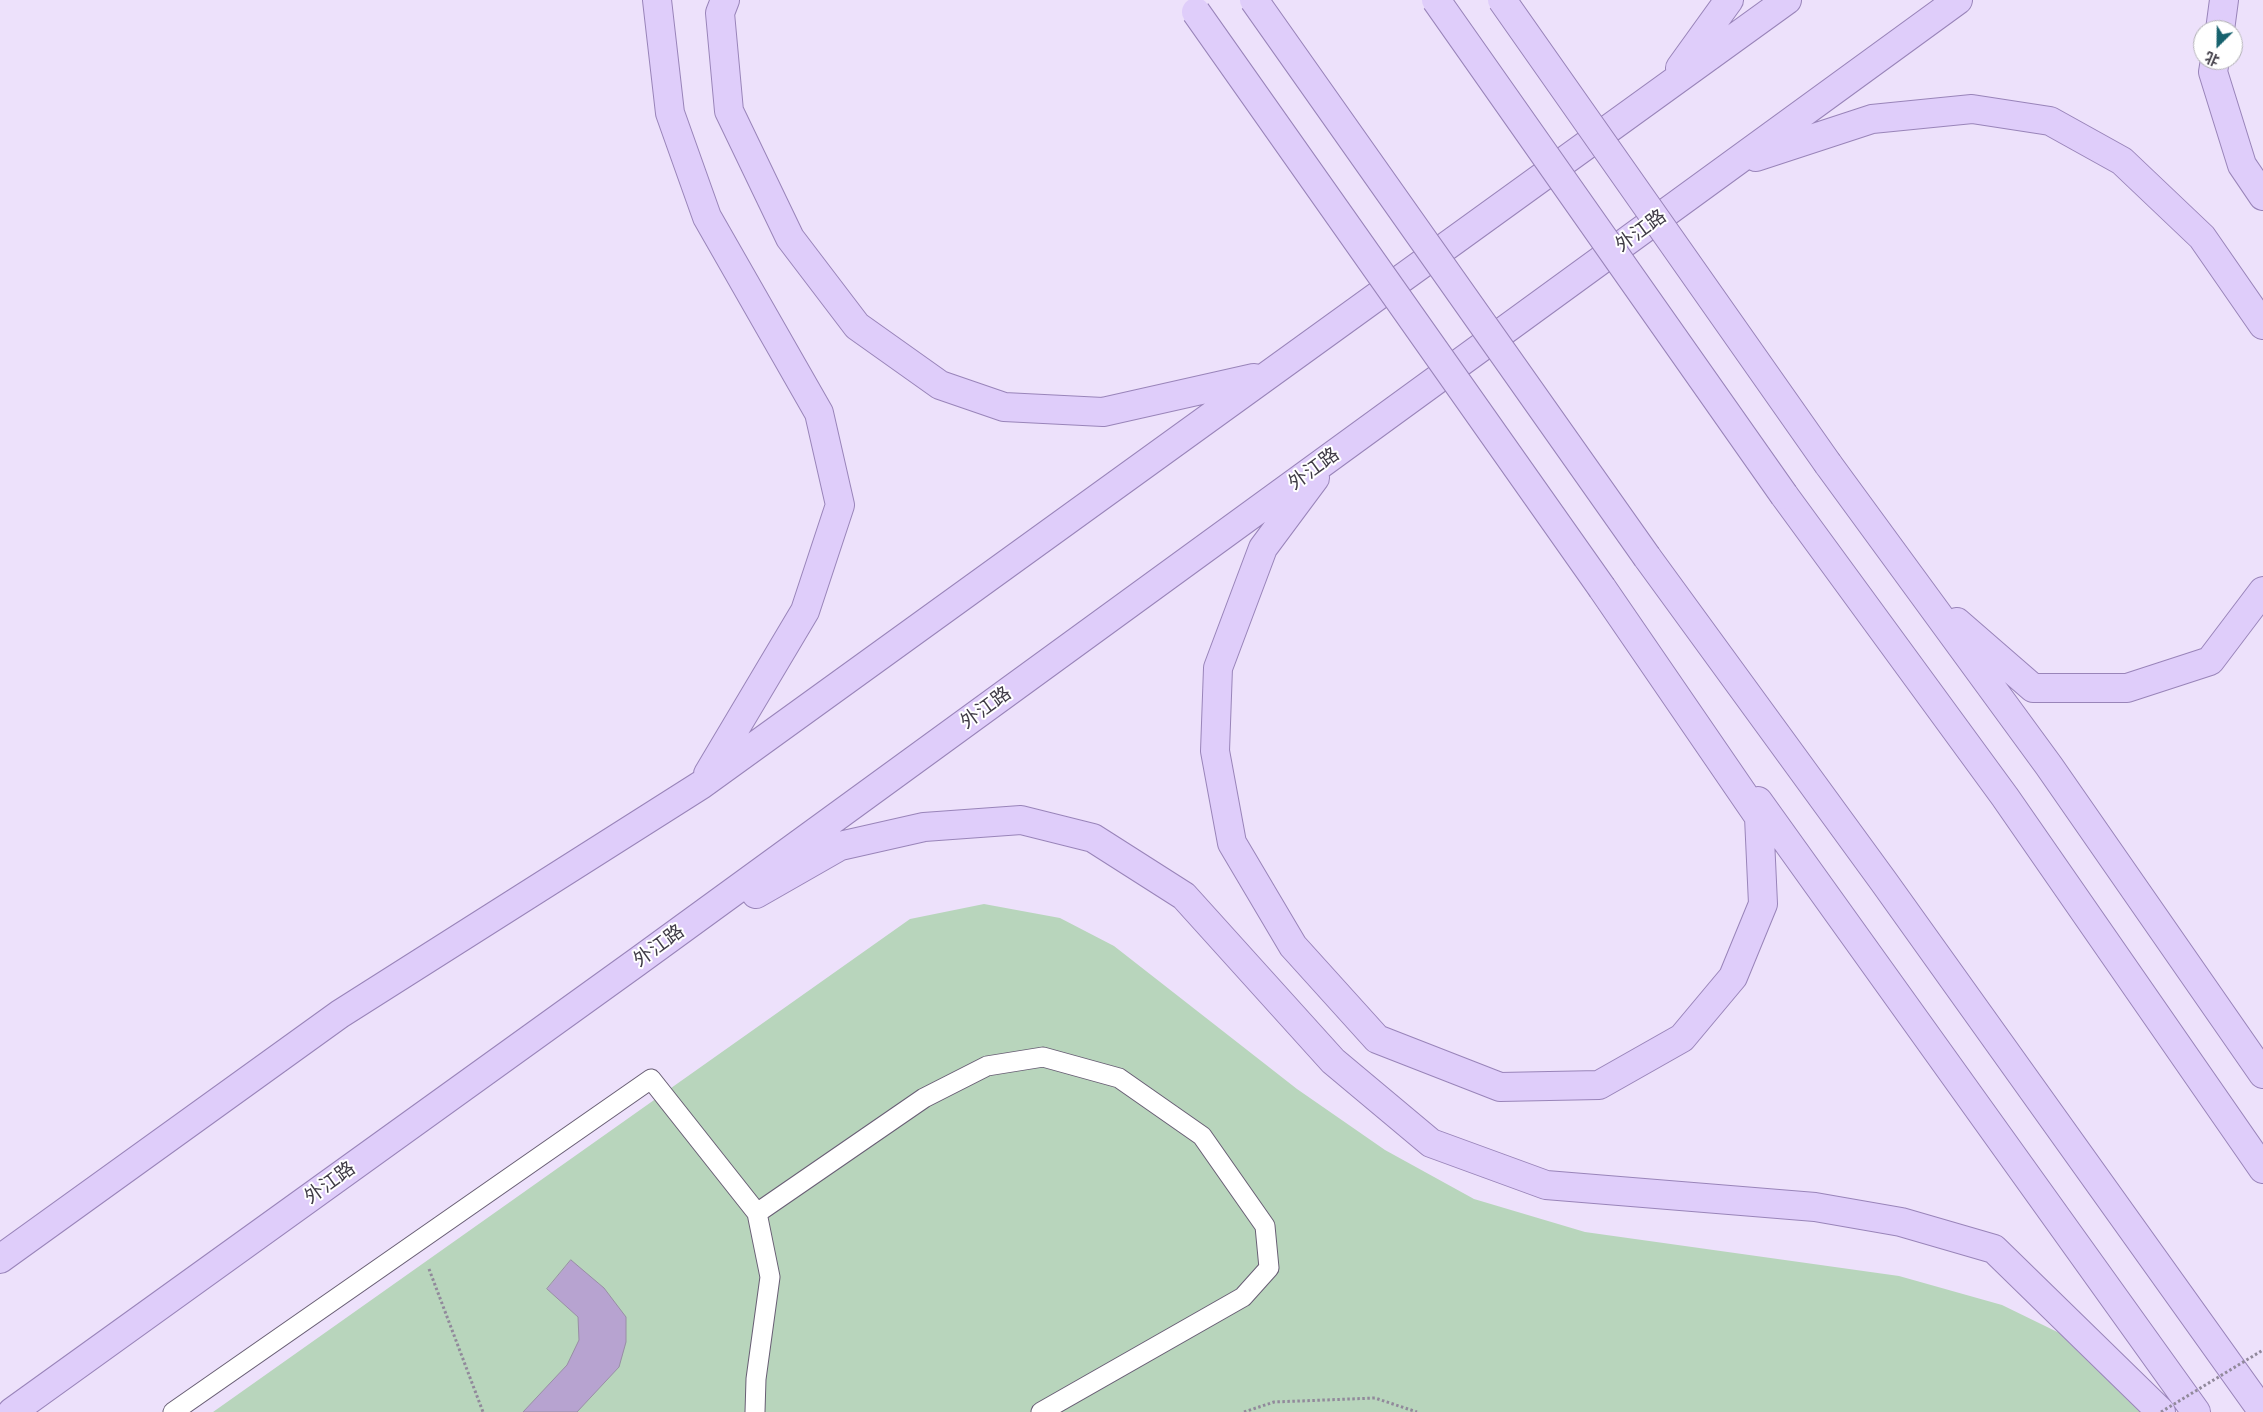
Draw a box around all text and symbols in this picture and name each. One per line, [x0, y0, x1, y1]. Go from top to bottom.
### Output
north arrow [2193, 20, 2243, 70]
text: 北 [2203, 49, 2222, 67]
street label: 外江路 [1611, 205, 1671, 257]
street label: 外江路 [1284, 443, 1344, 495]
street label: 外江路 [956, 682, 1016, 734]
street label: 外江路 [629, 920, 689, 972]
street label: 外江路 [300, 1157, 360, 1209]

